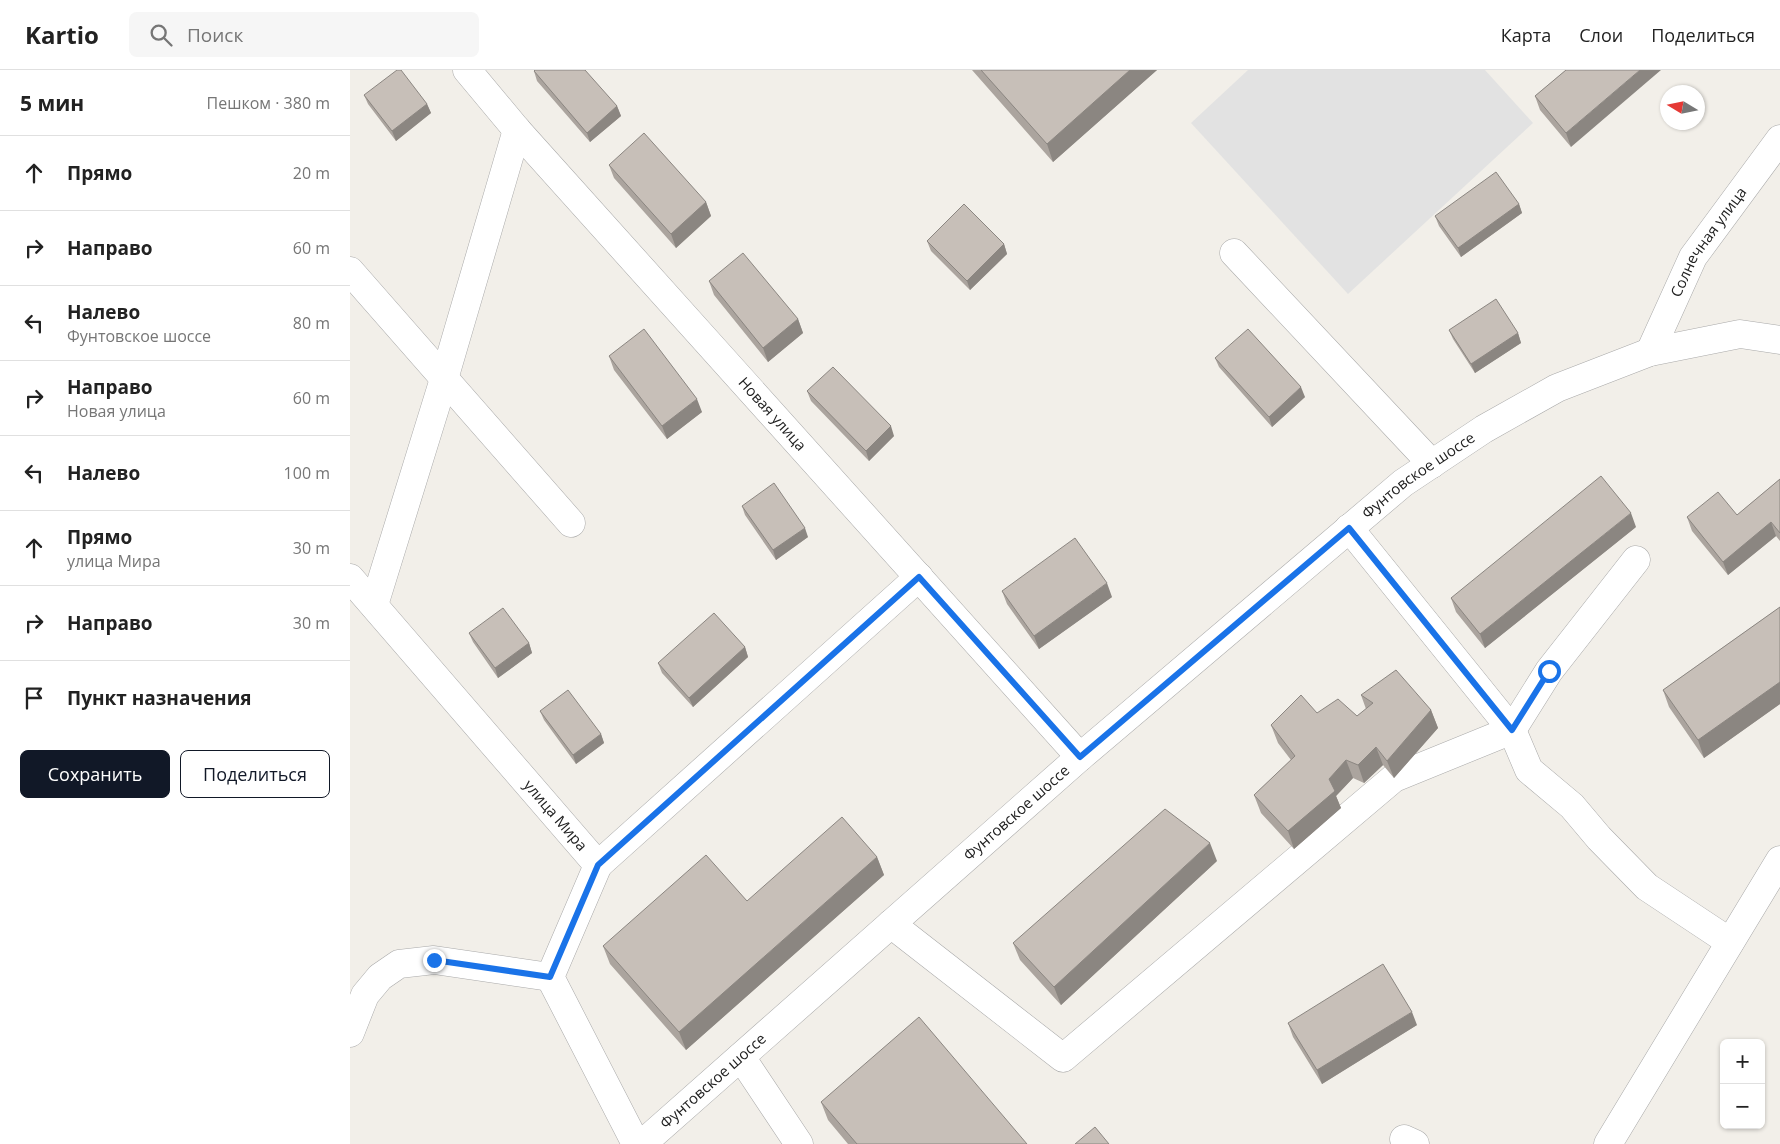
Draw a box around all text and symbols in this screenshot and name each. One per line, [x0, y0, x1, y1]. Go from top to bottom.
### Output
search box [129, 12, 479, 57]
text: Kartio [25, 18, 99, 51]
icon: search [147, 21, 175, 49]
text: Поиск [187, 22, 243, 48]
text: Карта [1501, 23, 1551, 47]
text: Слои [1579, 23, 1623, 47]
text: Поделиться [1651, 23, 1755, 47]
north arrow [1660, 85, 1705, 130]
text: 5 мин [20, 89, 84, 117]
text: Пешком · 380 m [207, 92, 330, 114]
icon: ahead [20, 159, 48, 187]
text: Прямо [67, 160, 132, 186]
text: 20 m [293, 162, 330, 184]
street label: Солнечная улица [1665, 182, 1750, 300]
icon: right [20, 234, 48, 262]
text: Направо [67, 235, 153, 261]
text: 60 m [293, 237, 330, 259]
text: Налево [67, 299, 140, 325]
icon: left [20, 309, 48, 337]
text: 80 m [293, 312, 330, 334]
text: Фунтовское шоссе [67, 325, 211, 347]
street label: Новая улица [734, 372, 811, 455]
text: Направо [67, 374, 153, 400]
icon: right [20, 384, 48, 412]
text: 60 m [293, 387, 330, 409]
text: Новая улица [67, 400, 166, 422]
street label: Фунтовское шоссе [1357, 427, 1478, 523]
icon: left [20, 459, 48, 487]
text: Налево [67, 460, 140, 486]
text: 100 m [284, 462, 330, 484]
text: Прямо [67, 524, 132, 550]
icon: ahead [20, 534, 48, 562]
text: 30 m [293, 537, 330, 559]
text: улица Мира [67, 550, 161, 572]
icon: right [20, 609, 48, 637]
text: Направо [67, 610, 153, 636]
text: 30 m [293, 612, 330, 634]
route start [1538, 660, 1561, 683]
icon: arrive [20, 684, 48, 712]
text: Пункт назначения [67, 685, 252, 711]
button: Сохранить [20, 750, 170, 798]
button: Поделиться [180, 750, 330, 798]
street label: Фунтовское шоссе [959, 760, 1073, 864]
street label: улица Мира [520, 775, 592, 855]
route end [423, 949, 446, 972]
street label: Фунтовское шоссе [655, 1028, 770, 1133]
map controls [1720, 1039, 1765, 1129]
button: + [1720, 1039, 1765, 1084]
button: − [1720, 1084, 1765, 1129]

